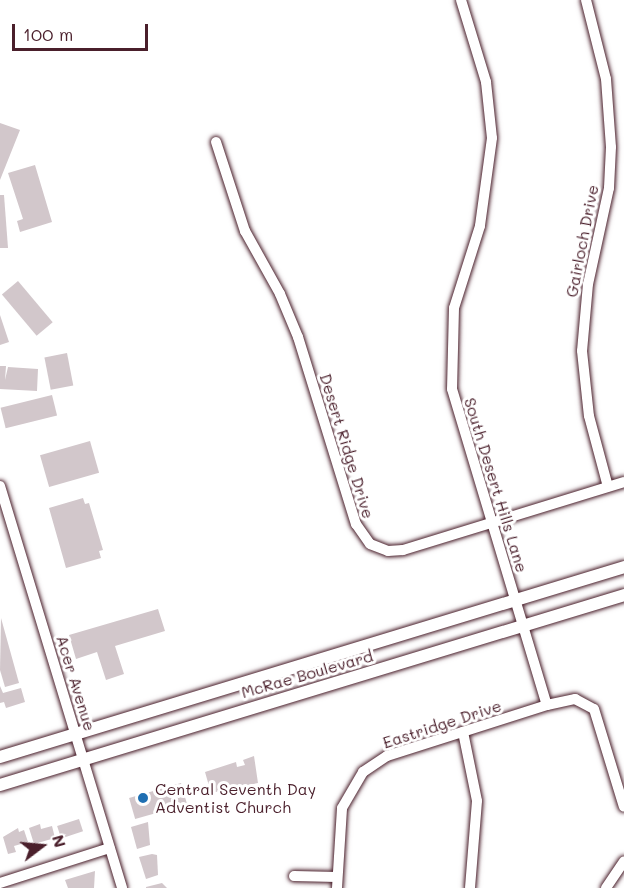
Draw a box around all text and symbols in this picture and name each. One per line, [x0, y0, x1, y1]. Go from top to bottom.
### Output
scale bar [15, 12, 152, 50]
text: 100 m [23, 22, 73, 46]
street label: Gairloch Drive [562, 183, 602, 299]
street label: Desert Ridge Drive [316, 371, 378, 521]
street label: South Desert Hills Lane [460, 395, 532, 575]
street label: Acer Avenue [52, 633, 100, 733]
street label: McRae Boulevard [239, 646, 375, 702]
street label: Eastridge Drive [380, 696, 504, 752]
place label: Central Seventh Day Adventist Church [155, 779, 316, 817]
marker: Central Seventh Day Adventist Church [136, 791, 150, 805]
north arrow [12, 816, 72, 876]
text: N [48, 832, 72, 850]

